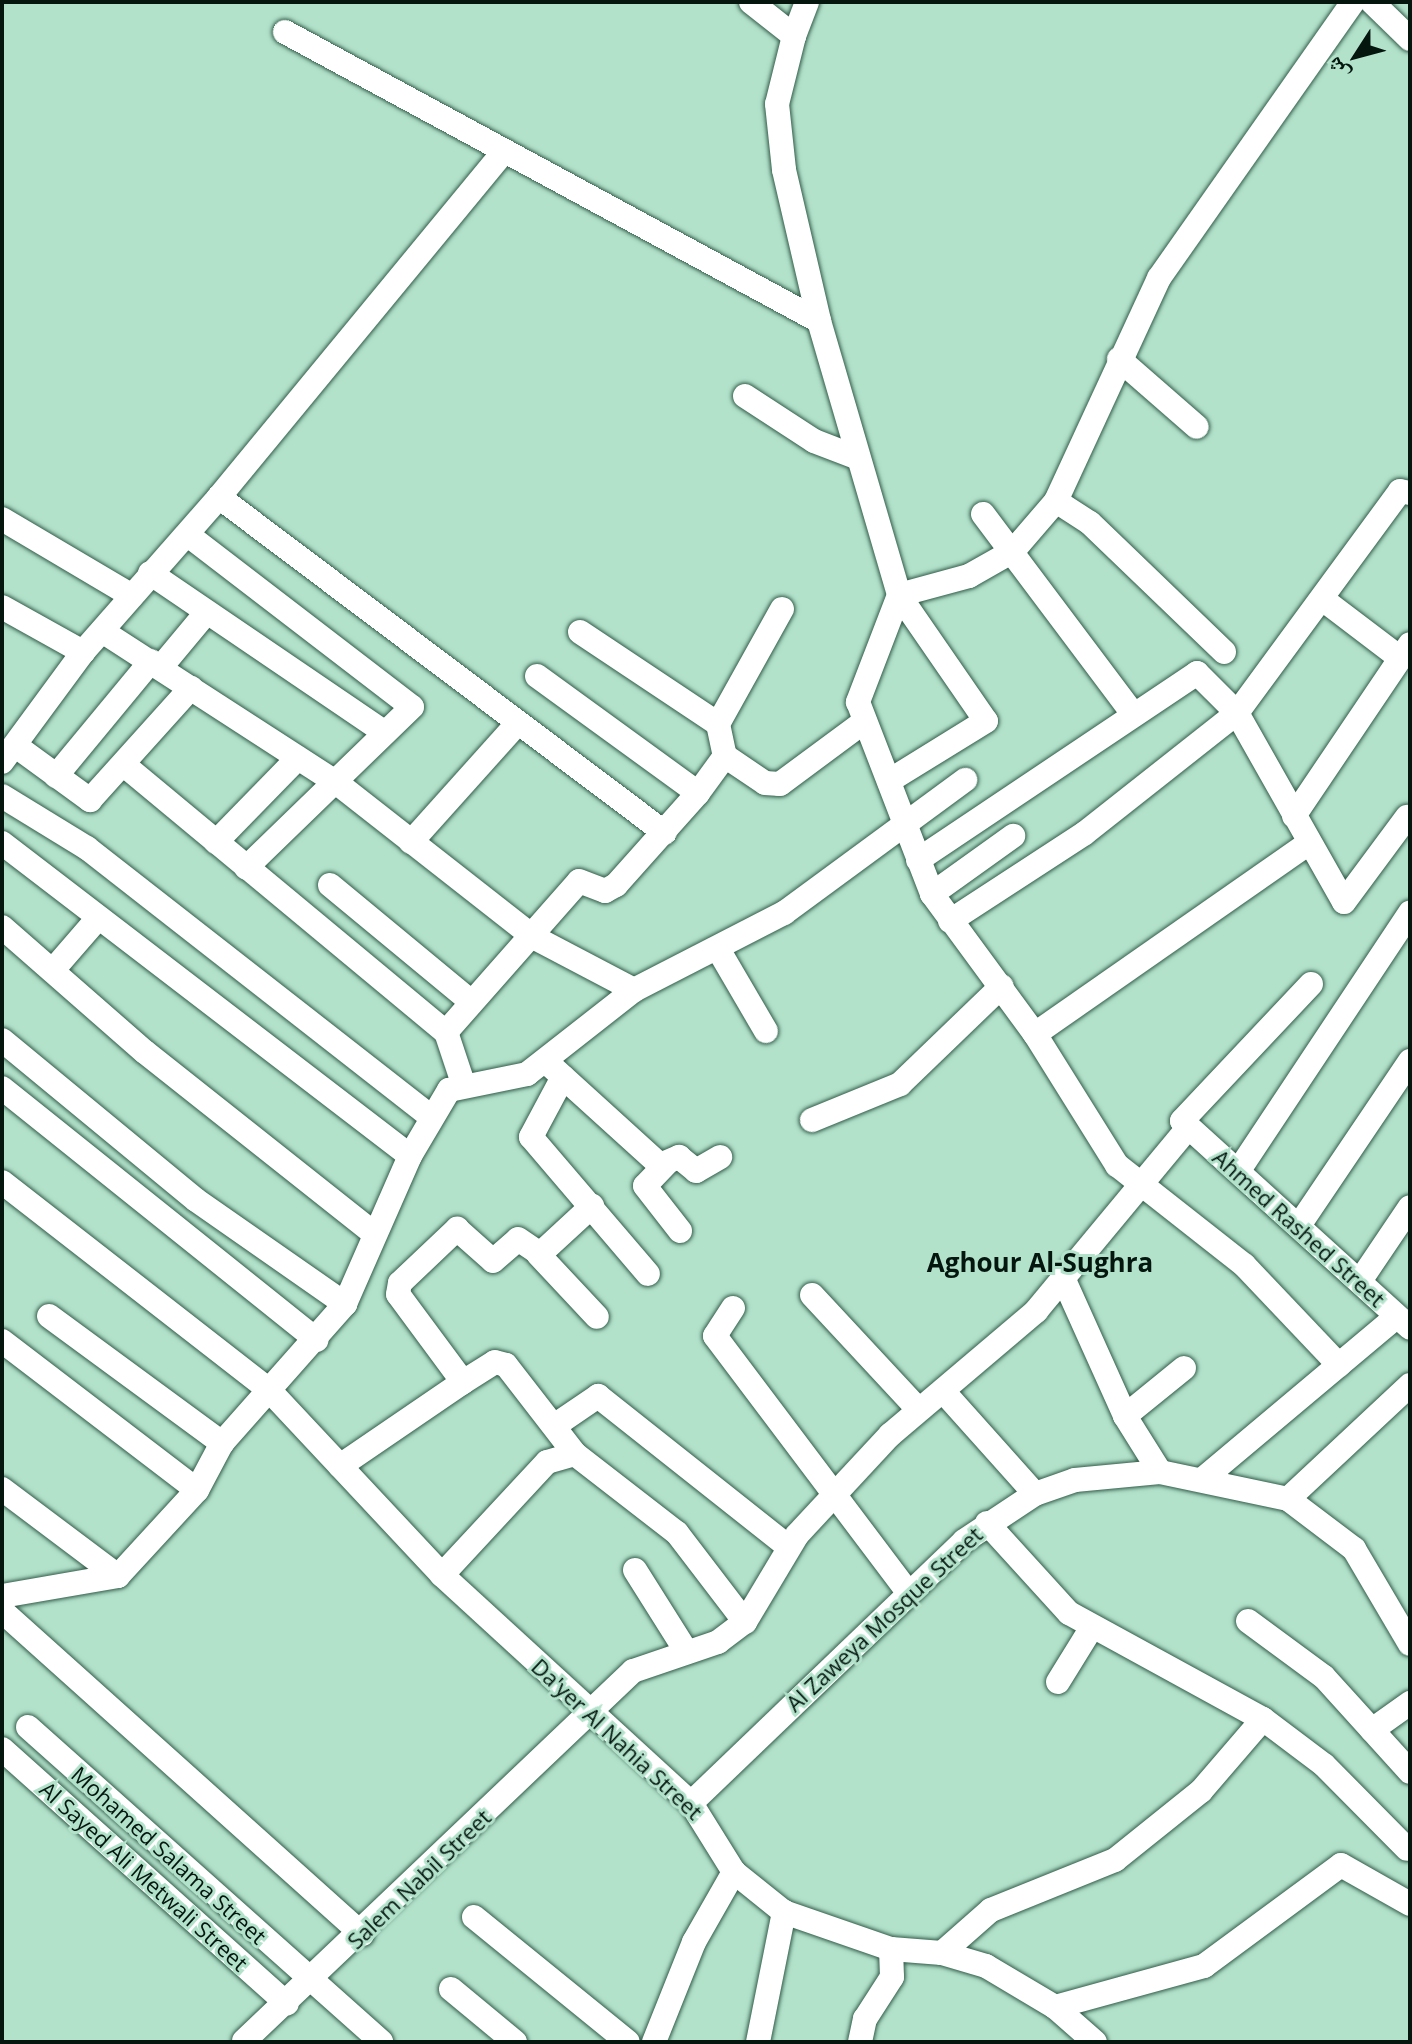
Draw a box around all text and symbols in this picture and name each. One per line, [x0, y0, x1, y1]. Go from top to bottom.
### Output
north arrow [1316, 16, 1396, 96]
text: ش [1318, 52, 1356, 88]
street label: Ahmed Rashed Street [1208, 1144, 1390, 1312]
district label: Aghour Al-Sughra [927, 1247, 1153, 1279]
street label: Al Zaweya Mosque Street [781, 1521, 987, 1717]
street label: Da'yer Al Nahia Street [526, 1653, 708, 1825]
street label: Mohamed Salama Street [66, 1761, 272, 1949]
street label: Al Sayed Ali Metwali Street [35, 1776, 253, 1976]
street label: Salem Nabil Street [342, 1804, 496, 1954]

